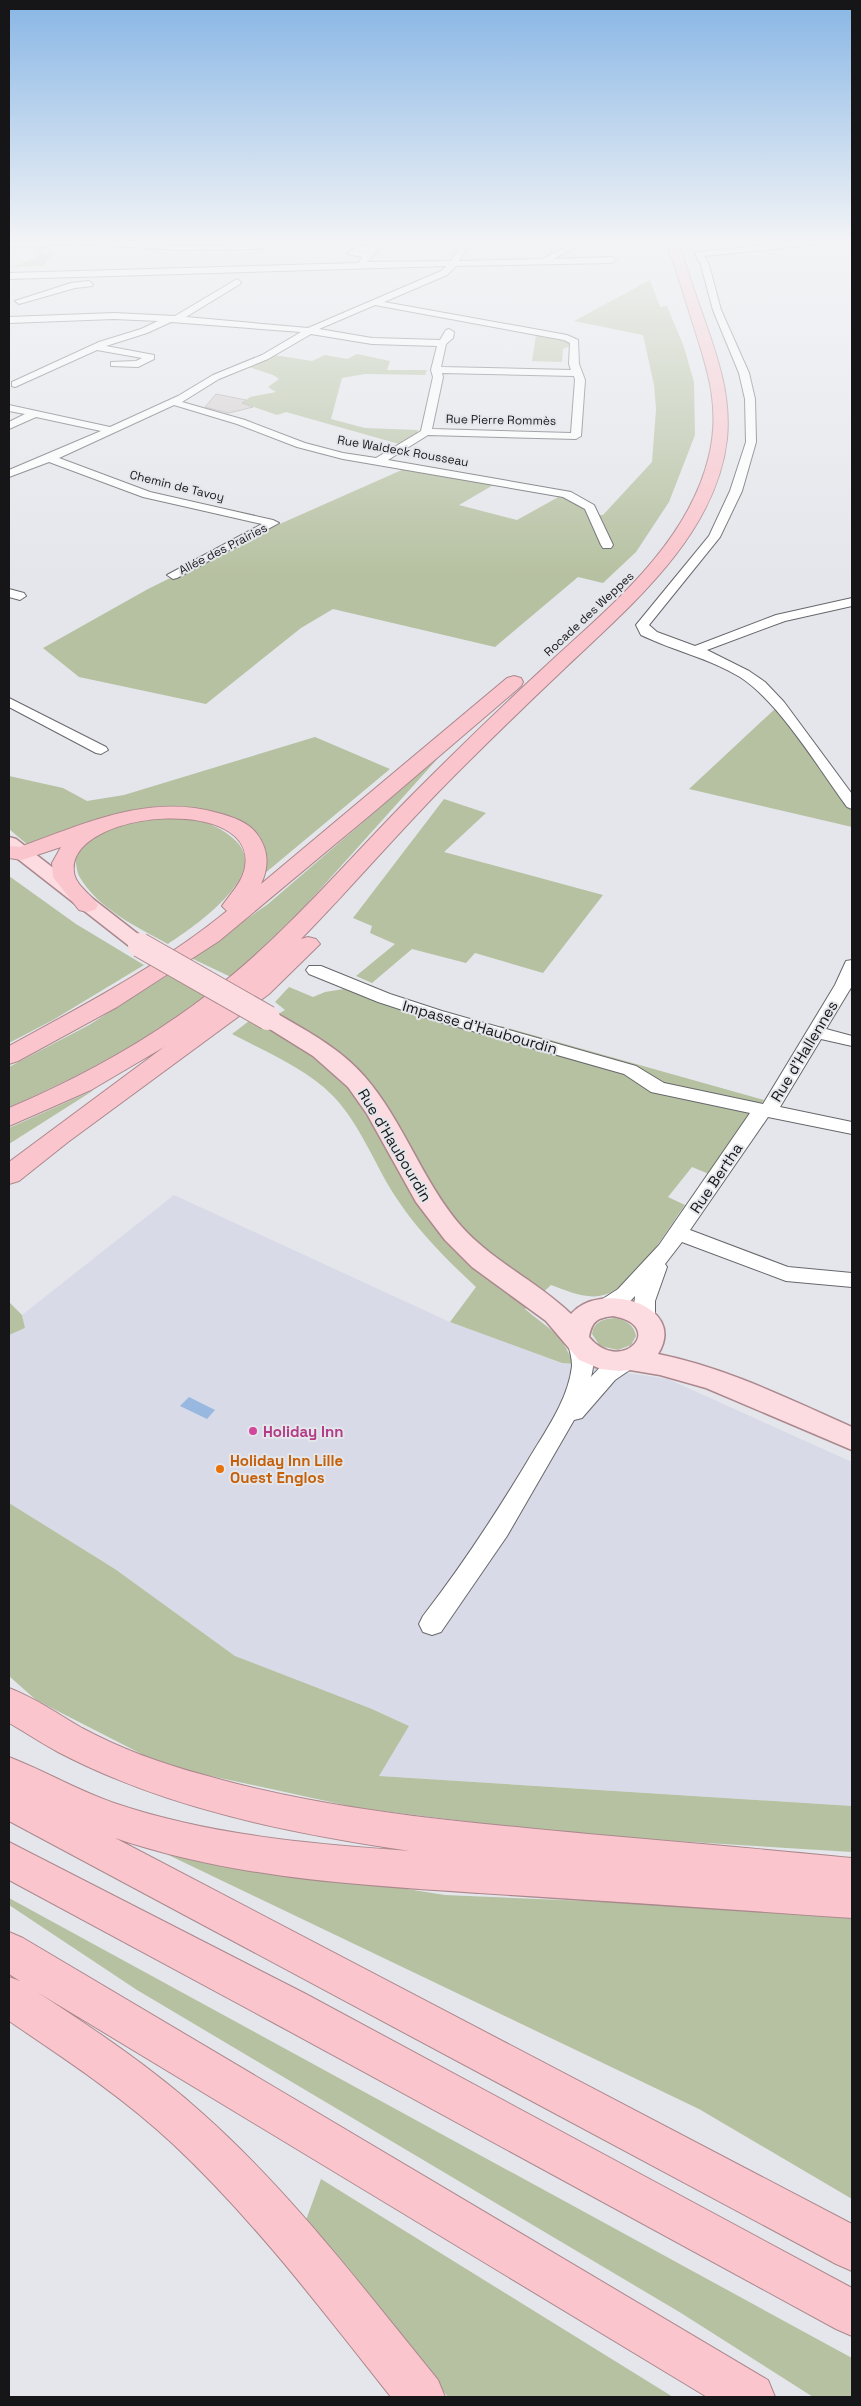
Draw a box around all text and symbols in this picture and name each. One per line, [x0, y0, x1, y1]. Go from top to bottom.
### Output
street label: Rue Pierre Rommès [446, 411, 556, 429]
street label: Rue Waldeck Rousseau [336, 432, 470, 470]
street label: Chemin de Tavoy [128, 466, 226, 506]
street label: Allée des Prairies [176, 520, 270, 578]
street label: Rocade des Weppes [541, 568, 637, 660]
street label: Impasse d'Haubourdin [400, 996, 560, 1058]
street label: Rue d'Hallennes [766, 997, 842, 1105]
street label: Rue d'Haubourdin [354, 1085, 436, 1205]
street label: Rue Bertha [686, 1139, 747, 1217]
place label: Holiday Inn [263, 1422, 344, 1441]
marker: Holiday Inn [247, 1425, 259, 1437]
place label: Holiday Inn Lille Ouest Englos [230, 1451, 343, 1487]
marker: Holiday Inn Lille Ouest Englos [214, 1463, 226, 1475]

